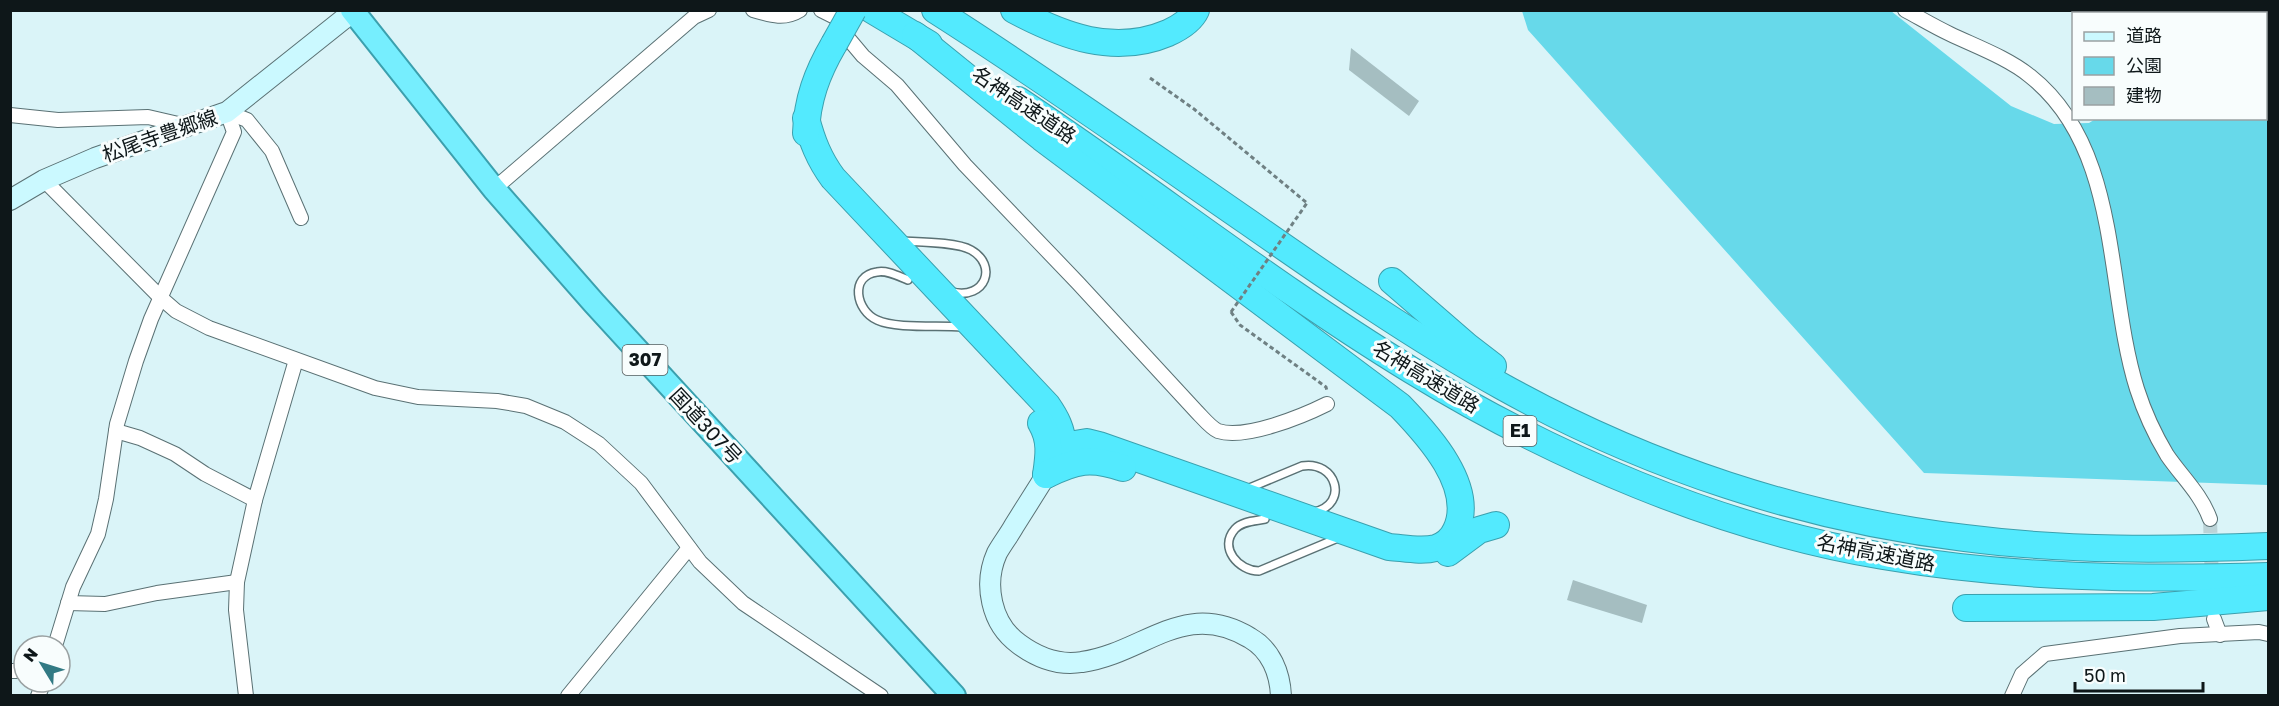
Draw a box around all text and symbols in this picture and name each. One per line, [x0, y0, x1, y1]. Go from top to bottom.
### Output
legend [2072, 12, 2267, 120]
text: 道路 [2126, 24, 2162, 46]
text: 公園 [2126, 54, 2162, 76]
street label: 名神高速道路 [968, 61, 1081, 148]
text: 建物 [2126, 84, 2162, 106]
street label: 松尾寺豊郷線 [99, 104, 220, 166]
street label: 名神高速道路 [1369, 335, 1484, 417]
road number: 307 [622, 345, 668, 375]
street label: 国道307号 [666, 383, 748, 468]
road number: E1 [1504, 416, 1537, 446]
street label: 名神高速道路 [1815, 529, 1937, 575]
north arrow [12, 634, 72, 694]
text: N [19, 644, 42, 666]
scale bar [2075, 655, 2202, 693]
text: 50 m [2084, 664, 2126, 686]

